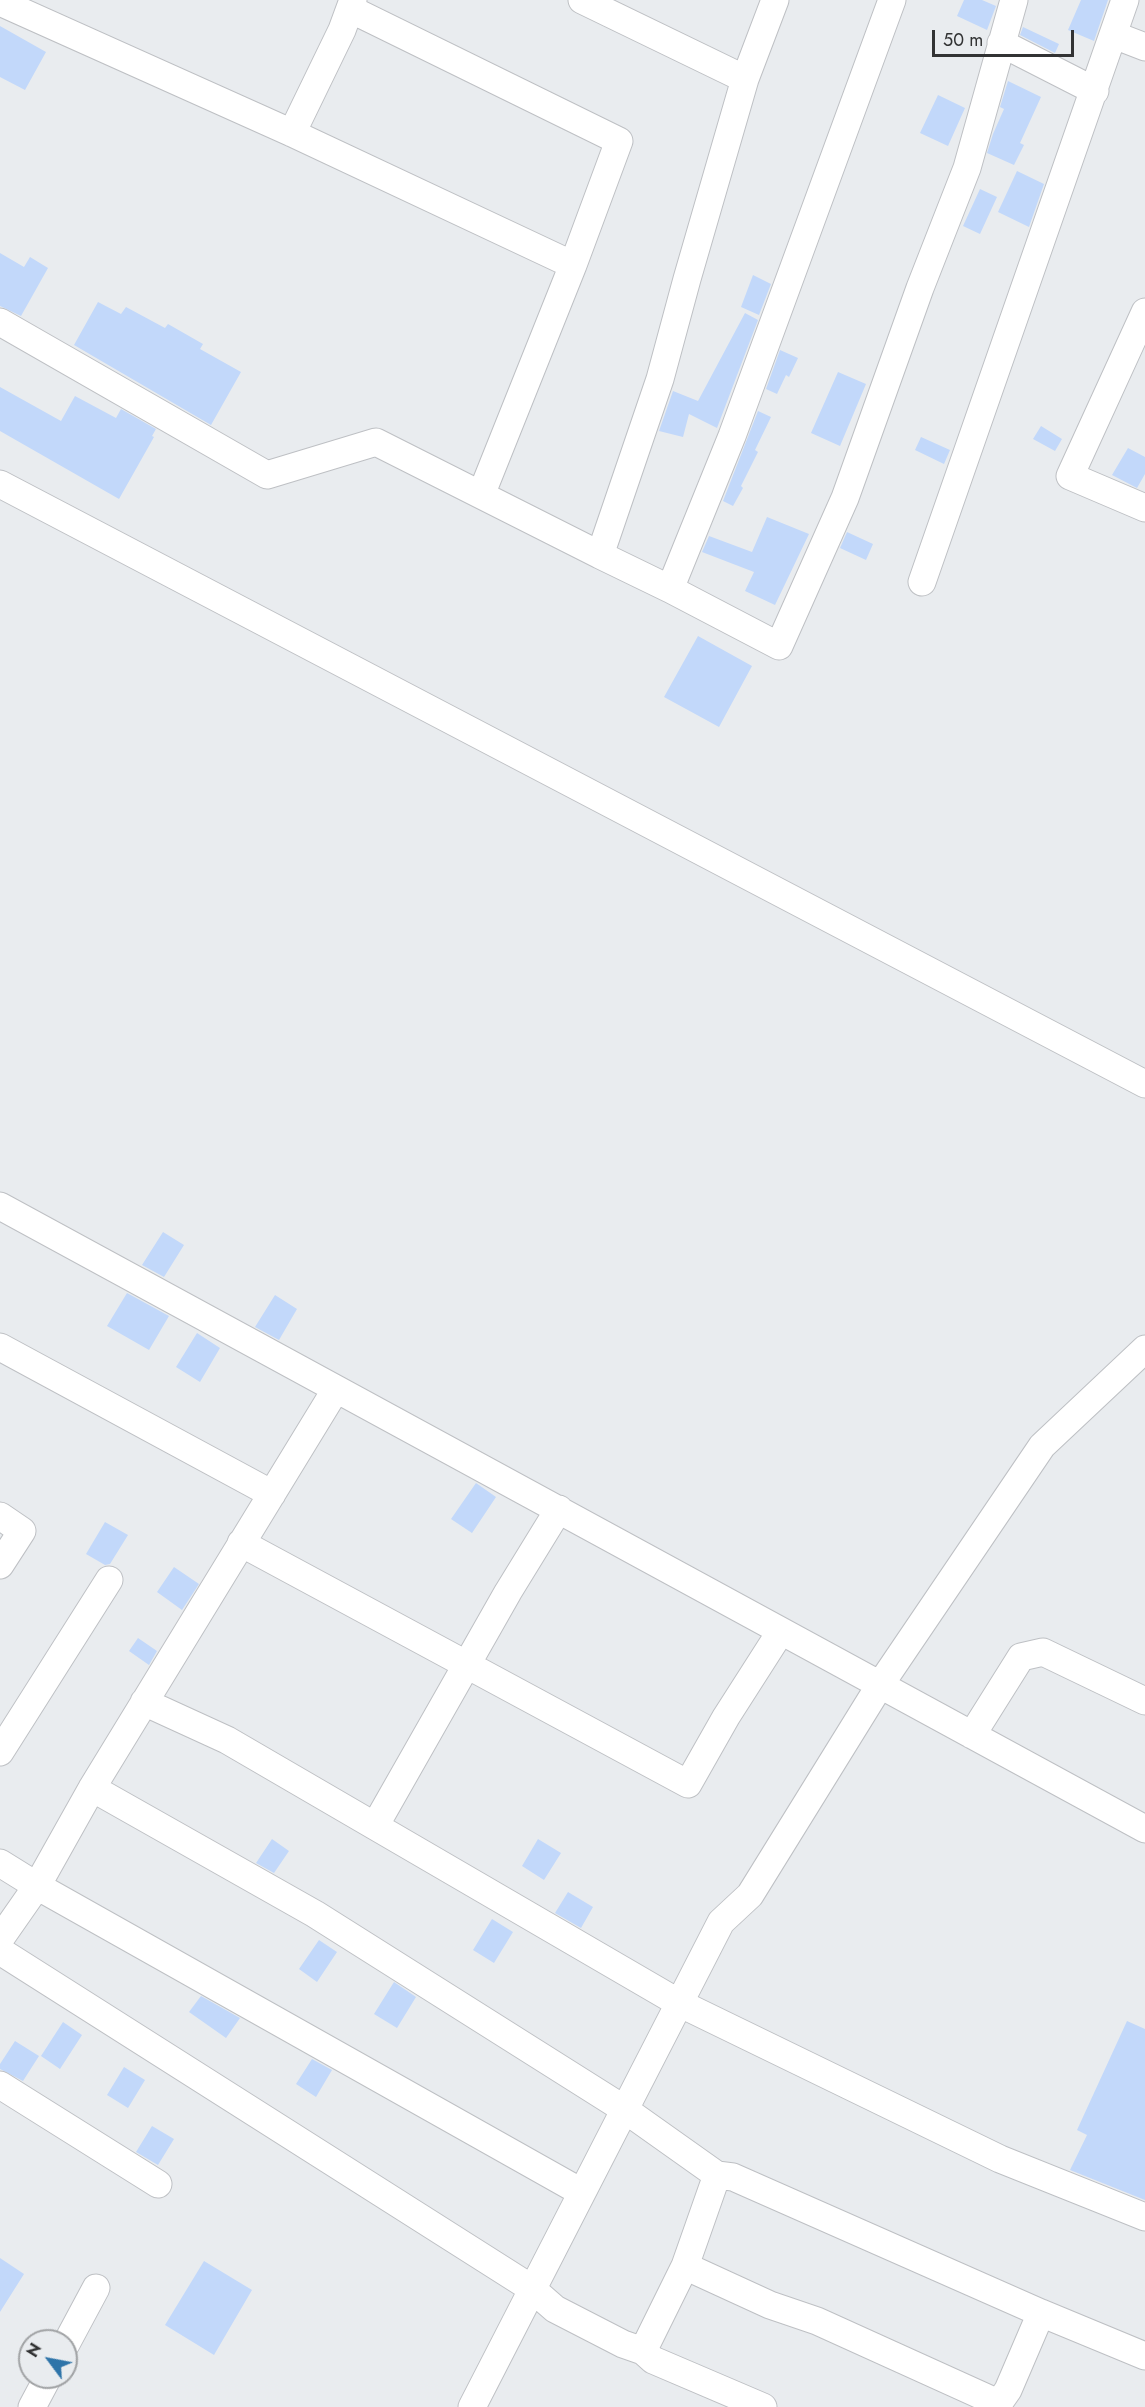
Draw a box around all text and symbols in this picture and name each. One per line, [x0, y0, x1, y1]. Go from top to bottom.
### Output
scale bar [935, 18, 1078, 56]
text: 50 m [943, 27, 983, 53]
north arrow [18, 2329, 78, 2389]
text: N [21, 2339, 47, 2362]

